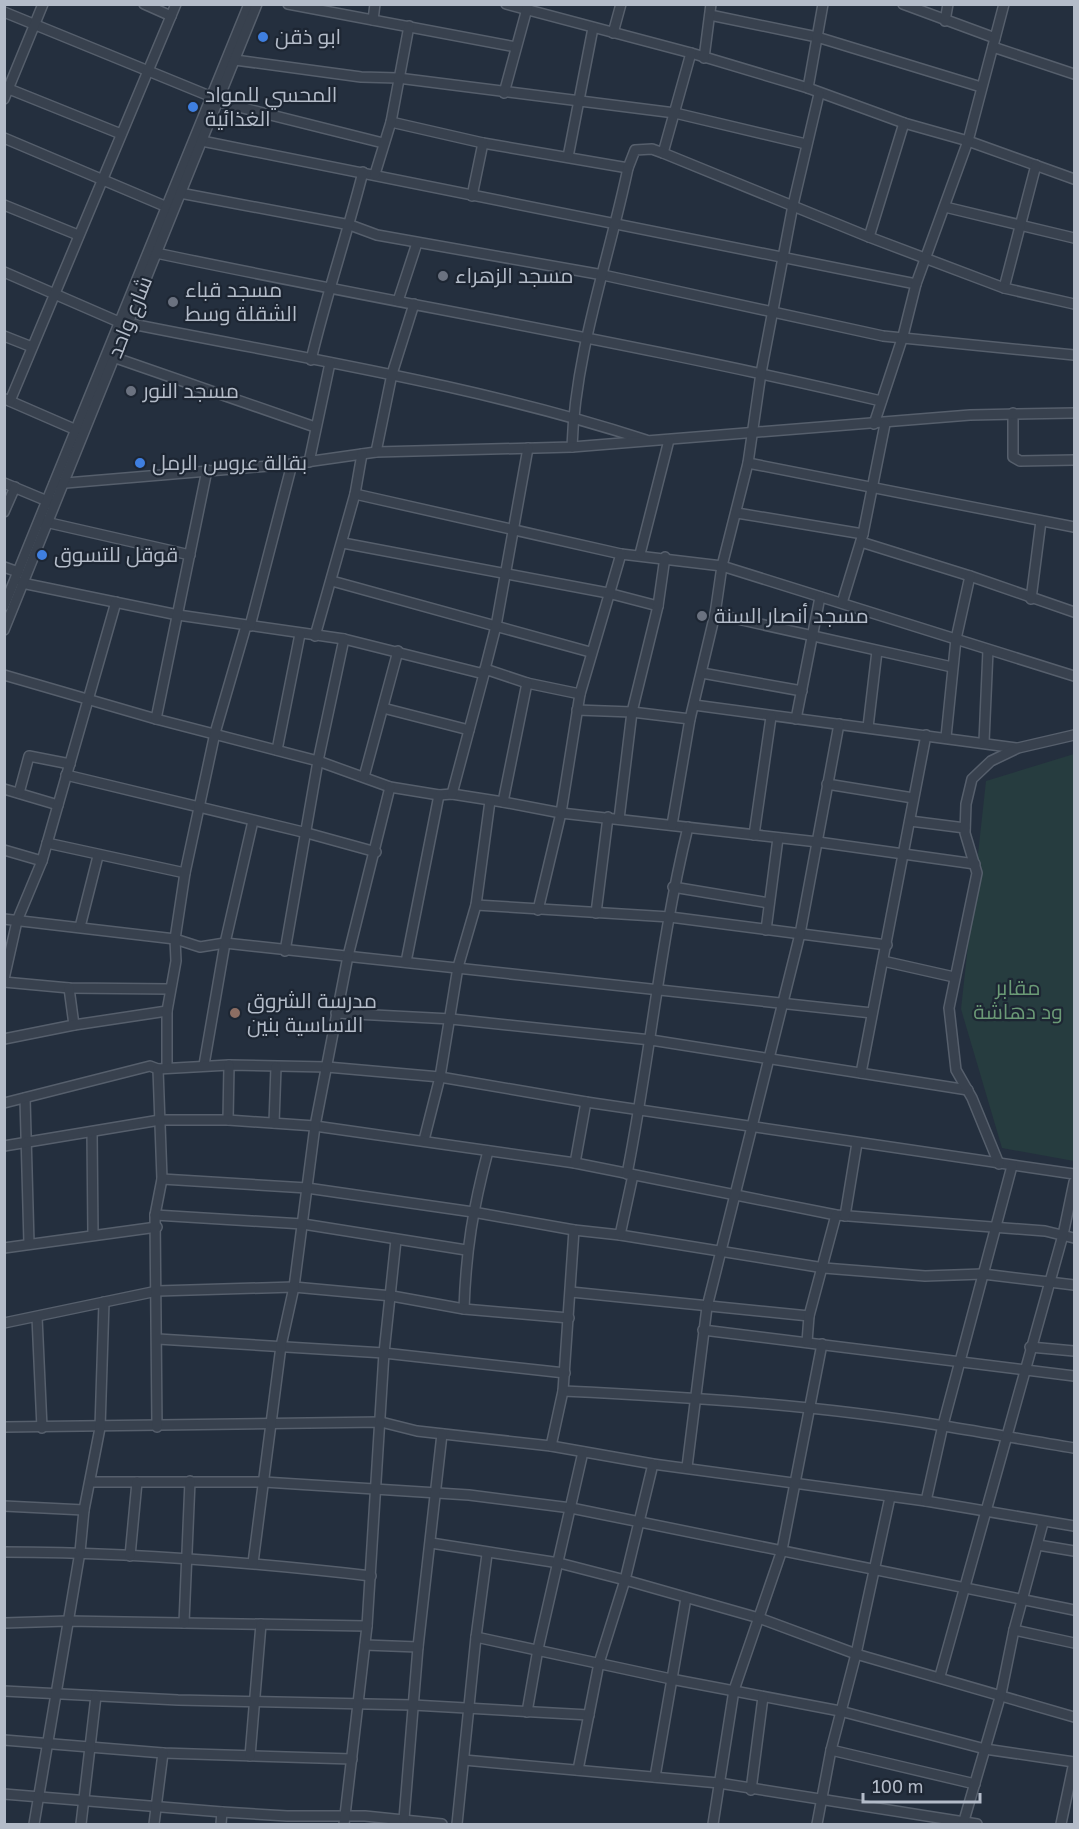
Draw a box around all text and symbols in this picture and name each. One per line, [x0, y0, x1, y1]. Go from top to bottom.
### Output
place label: ابو ذقن [275, 23, 341, 50]
marker: ابو ذقن [256, 30, 270, 44]
place label: المحسي للمواد الغذائية [205, 81, 337, 131]
marker: المحسي للمواد الغذائية [186, 100, 200, 114]
place label: مسجد الزهراء [455, 262, 574, 288]
marker: مسجد الزهراء [436, 269, 450, 283]
street label: شارع واحد [101, 272, 159, 362]
place label: مسجد قباء الشقلة وسط [185, 276, 297, 326]
marker: مسجد قباء الشقلة وسط [166, 295, 180, 309]
place label: مسجد النور [142, 377, 239, 403]
marker: مسجد النور [124, 384, 138, 398]
place label: بقالة عروس الرمل [152, 449, 307, 476]
marker: بقالة عروس الرمل [133, 456, 147, 470]
place label: قوقل للتسوق [54, 541, 178, 568]
marker: قوقل للتسوق [35, 548, 49, 562]
place label: مسجد أنصار السنة [714, 602, 869, 628]
marker: مسجد أنصار السنة [695, 609, 709, 623]
park label: مقابر ود دهاشة [973, 974, 1063, 1024]
place label: مدرسة الشروق الاساسية بنين [247, 987, 377, 1038]
marker: مدرسة الشروق الاساسية بنين [228, 1006, 242, 1020]
scale bar [863, 1766, 980, 1804]
text: 100 m [872, 1775, 923, 1797]

